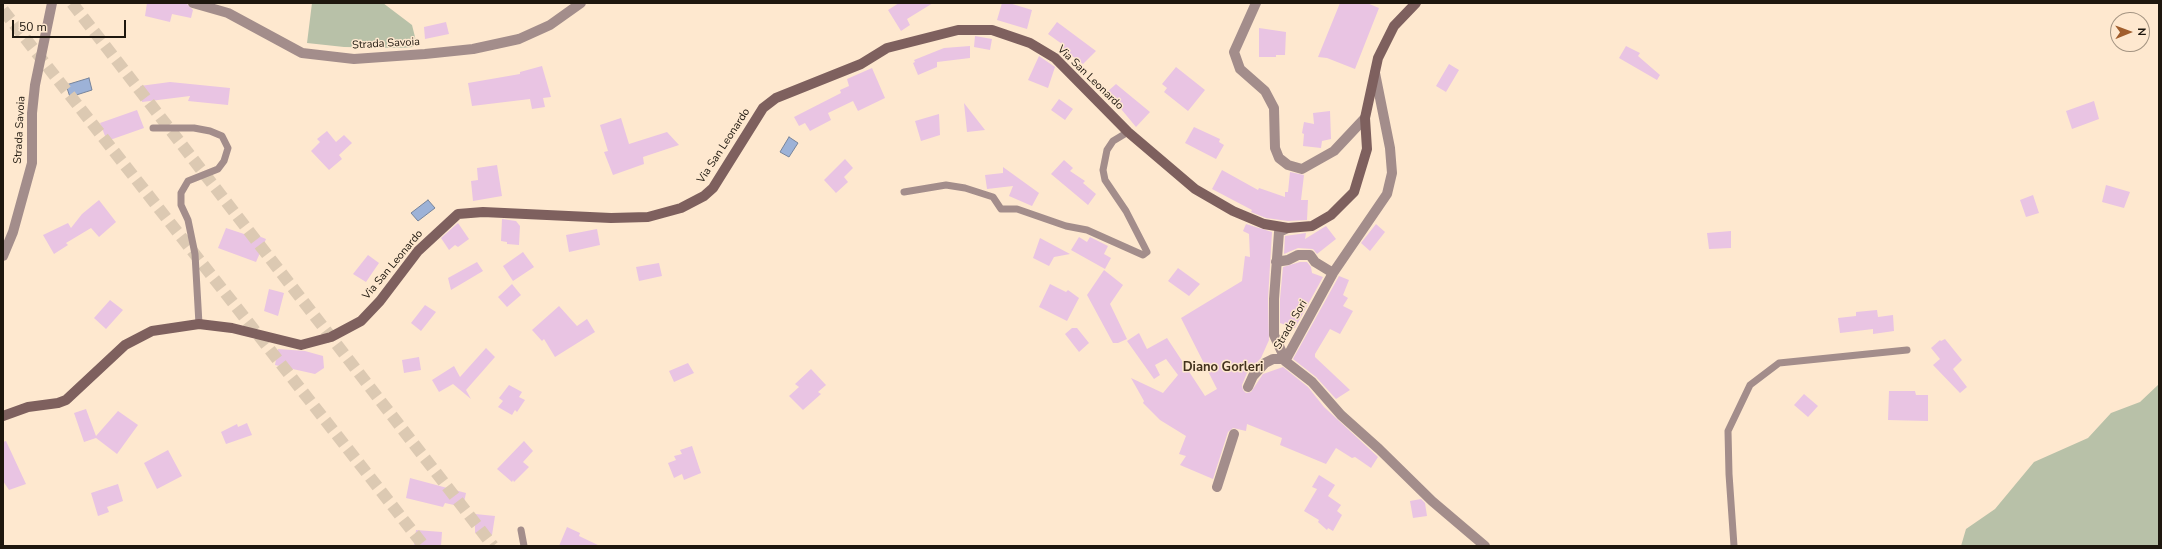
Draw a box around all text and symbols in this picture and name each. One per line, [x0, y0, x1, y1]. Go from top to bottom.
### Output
scale bar [14, 12, 128, 38]
north arrow [2110, 12, 2150, 52]
text: 50 m [19, 19, 47, 35]
text: N [2134, 28, 2149, 36]
street label: Strada Savoia [352, 36, 420, 52]
street label: Via San Leonardo [1054, 43, 1126, 113]
street label: Strada Savoia [12, 96, 28, 164]
street label: Via San Leonardo [695, 106, 753, 186]
street label: Via San Leonardo [360, 228, 426, 302]
street label: Strada Sori [1272, 298, 1310, 352]
district label: Diano Gorleri [1183, 360, 1263, 376]

